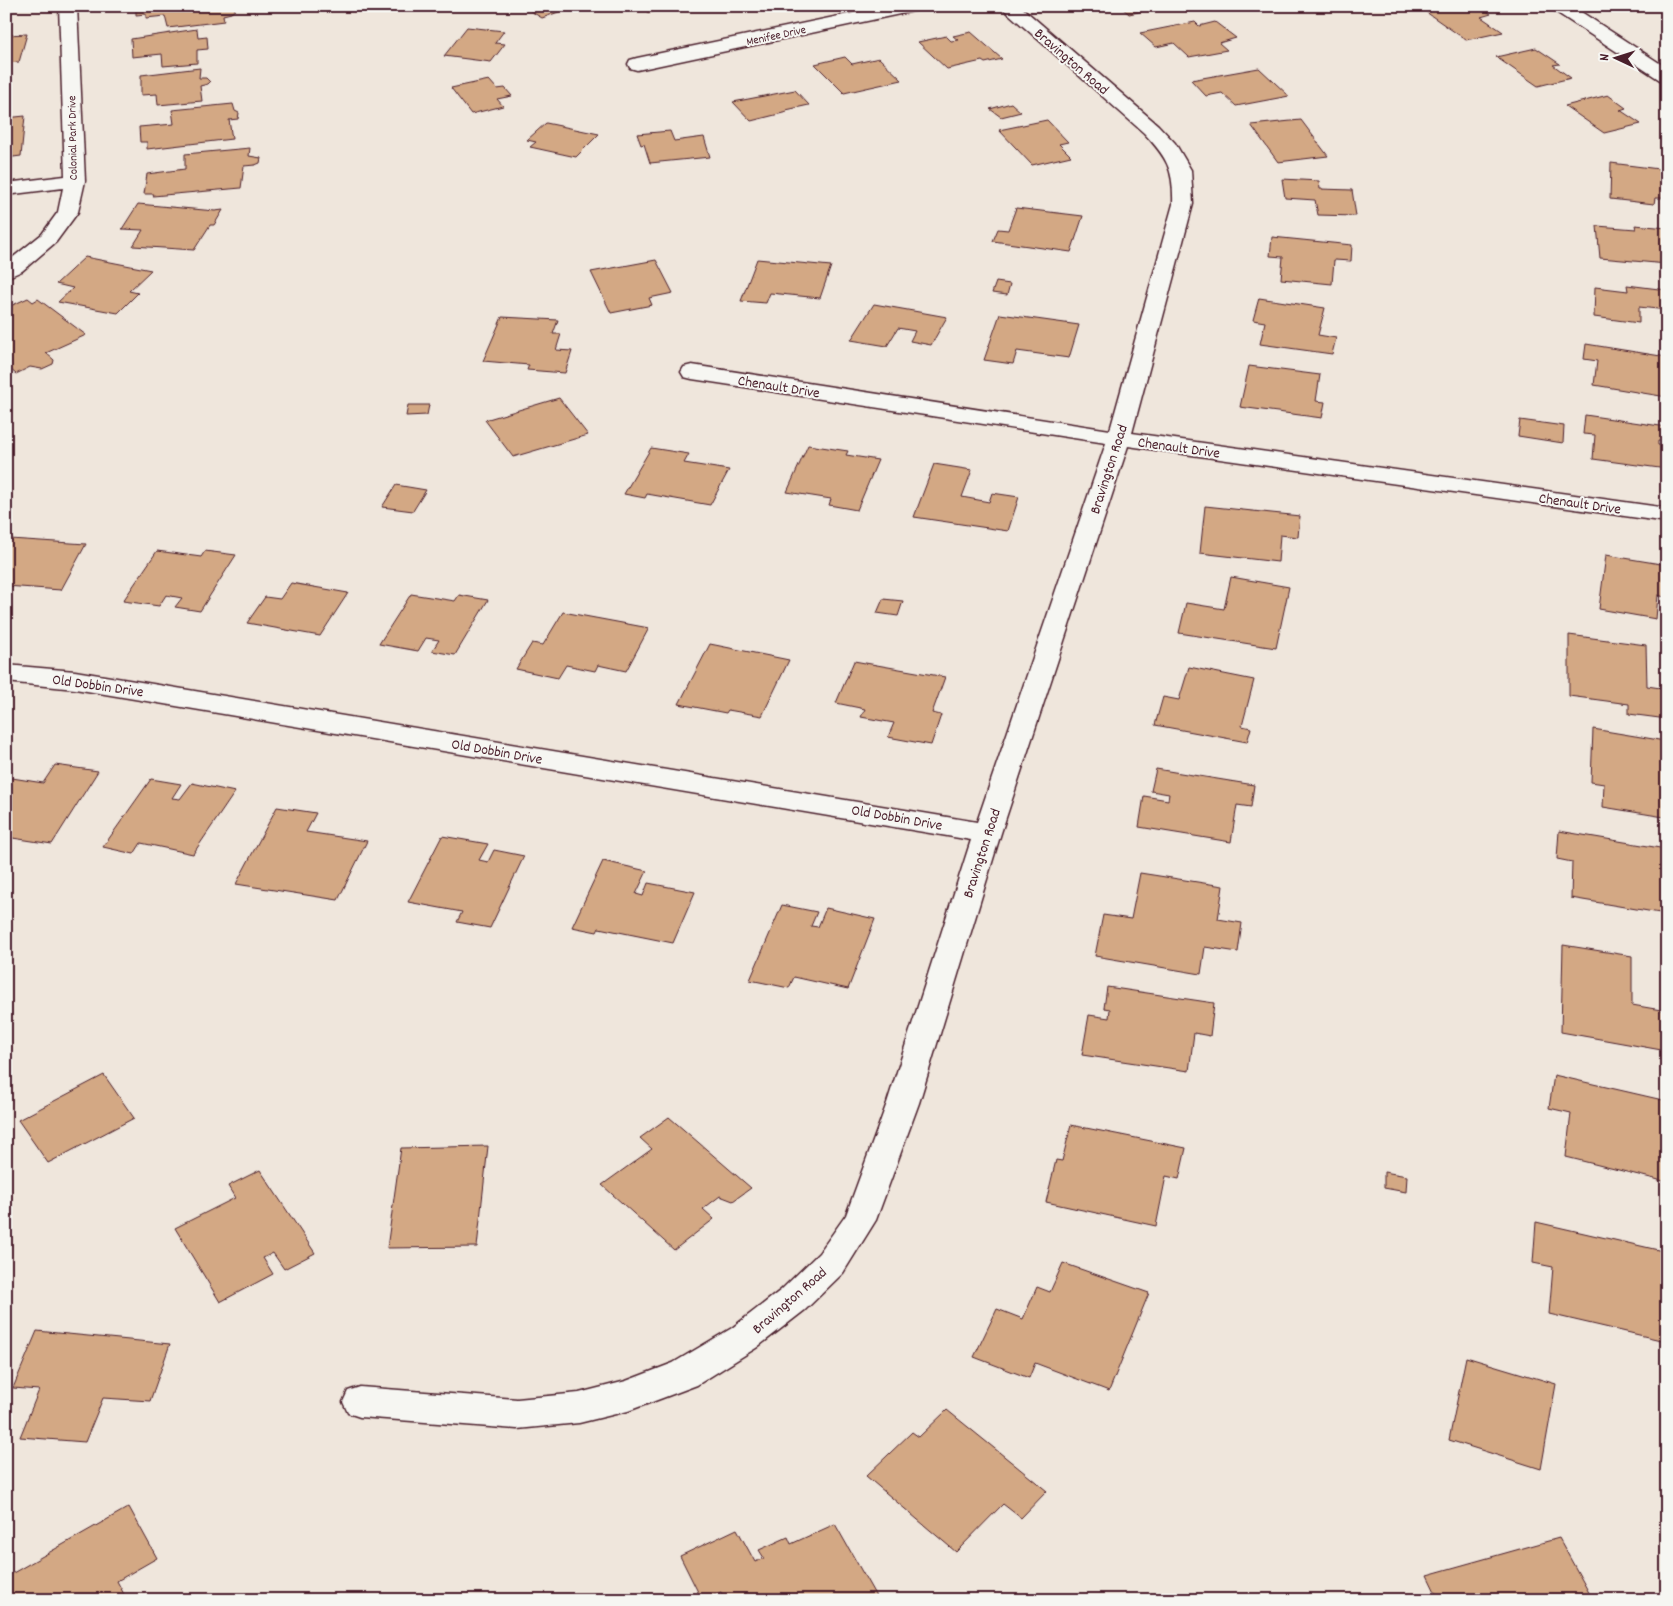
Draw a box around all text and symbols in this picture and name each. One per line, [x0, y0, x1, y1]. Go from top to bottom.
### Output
street label: Menifee Drive [745, 22, 808, 51]
street label: Bravington Road [1028, 24, 1113, 101]
north arrow [1590, 32, 1640, 82]
text: N [1595, 53, 1615, 61]
street label: Colonial Park Drive [64, 95, 83, 180]
street label: Chenault Drive [736, 371, 822, 405]
street label: Bravington Road [1085, 422, 1135, 517]
street label: Chenault Drive [1136, 432, 1222, 466]
street label: Chenault Drive [1537, 488, 1623, 522]
street label: Old Dobbin Drive [51, 670, 145, 704]
street label: Old Dobbin Drive [449, 734, 544, 772]
street label: Old Dobbin Drive [849, 800, 944, 838]
street label: Bravington Road [958, 806, 1008, 901]
street label: Bravington Road [748, 1263, 833, 1340]

